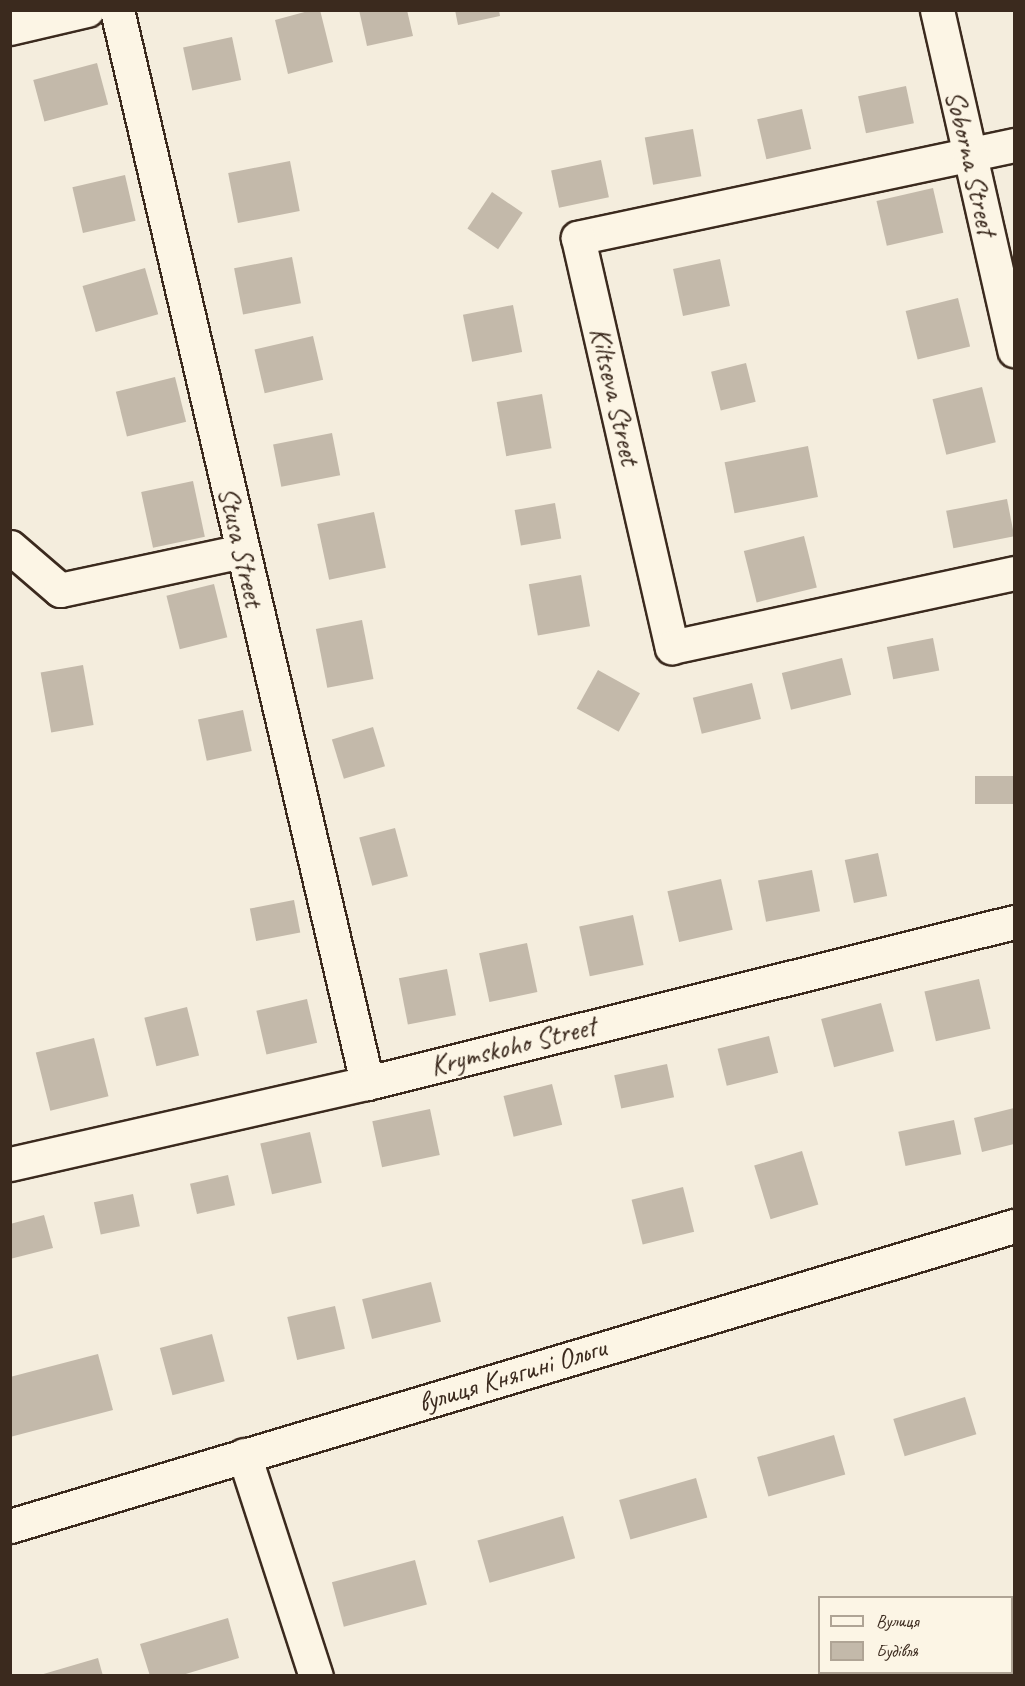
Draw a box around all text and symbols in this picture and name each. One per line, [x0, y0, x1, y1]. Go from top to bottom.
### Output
street label: Soborna Street [938, 88, 1004, 238]
street label: Kiltseva Street [583, 324, 647, 468]
street label: Stusa Street [211, 484, 271, 610]
street label: Krymskoho Street [427, 1009, 599, 1083]
street label: вулиця Княгині Ольги [414, 1330, 610, 1420]
legend [818, 1596, 1013, 1674]
text: Вулиця [876, 1610, 919, 1632]
text: Будівля [876, 1640, 918, 1662]

